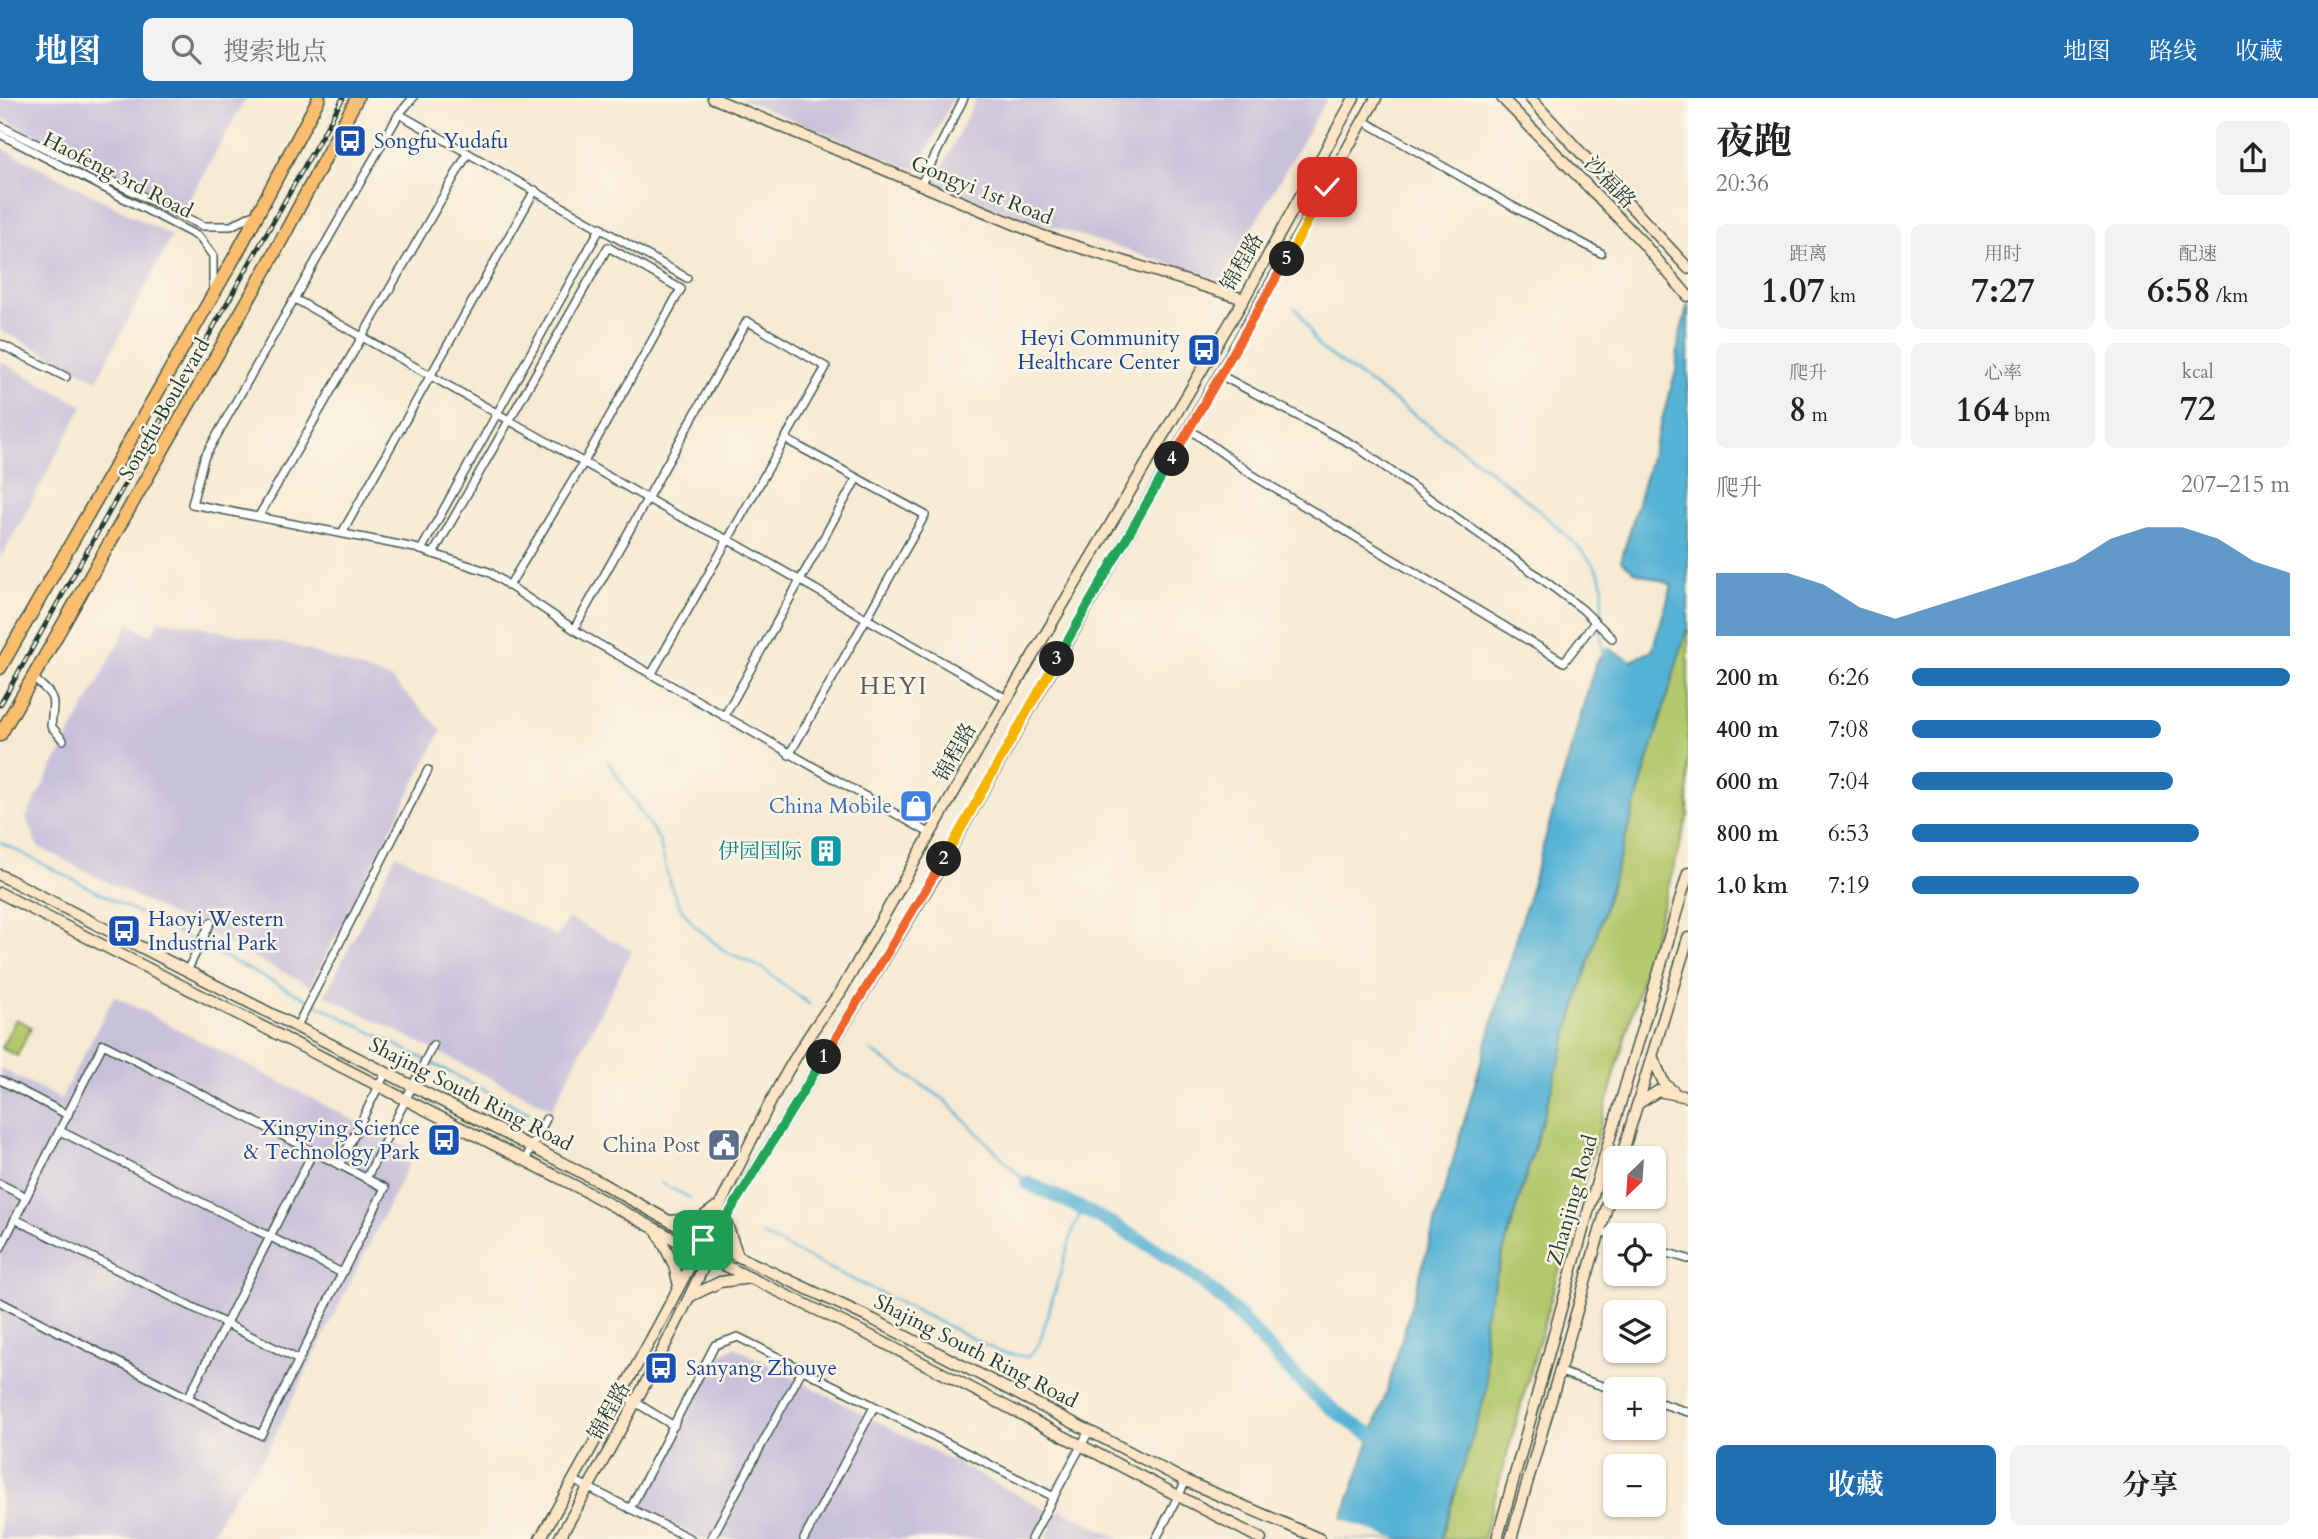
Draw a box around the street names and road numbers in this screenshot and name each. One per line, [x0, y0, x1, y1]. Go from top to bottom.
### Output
street label: Haofeng 3rd Road [38, 125, 198, 226]
street label: Gongyi 1st Road [907, 149, 1057, 232]
street label: 沙福路 [1577, 150, 1642, 215]
street label: 锦程路 [1214, 228, 1271, 297]
street label: Songfu Boulevard [112, 333, 217, 486]
street label: 锦程路 [927, 718, 983, 787]
street label: Shajing South Ring Road [364, 1030, 578, 1159]
street label: Zhanjing Road [1540, 1131, 1605, 1269]
street label: Shajing South Ring Road [869, 1287, 1083, 1416]
street label: 锦程路 [581, 1377, 637, 1446]

